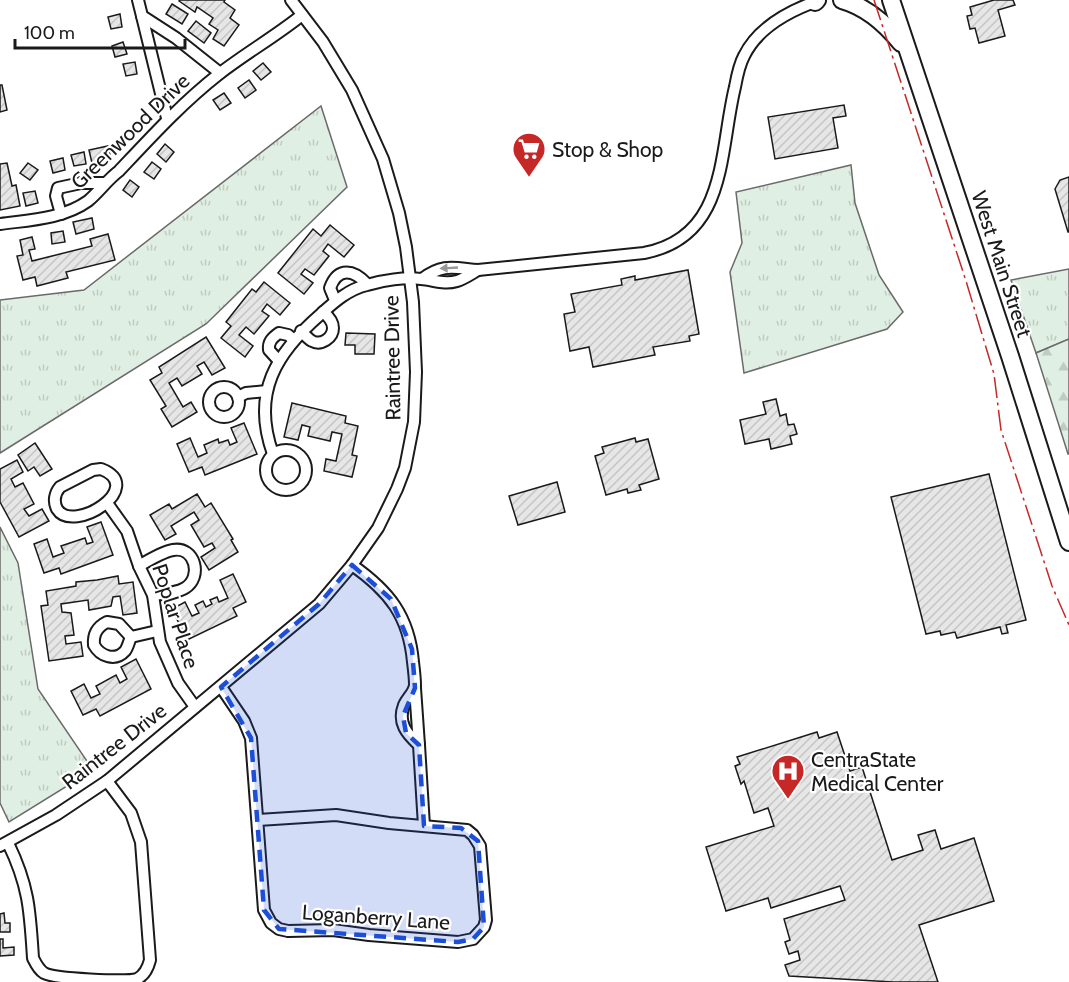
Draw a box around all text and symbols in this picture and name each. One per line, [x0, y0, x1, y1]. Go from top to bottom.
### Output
scale bar [15, 12, 184, 50]
text: 100 m [24, 22, 75, 44]
street label: Greenwood Drive [66, 68, 195, 194]
supermarket icon: Stop & Shop [511, 131, 547, 178]
place label: Stop & Shop [552, 137, 663, 162]
street label: West Main Street [967, 188, 1037, 340]
one-way arrow [439, 264, 458, 273]
street label: Raintree Drive [378, 295, 406, 421]
street label: Poplar Place [147, 561, 205, 672]
street label: Raintree Drive [57, 697, 171, 794]
place label: CentraState Medical Center [811, 747, 944, 796]
hospital icon: CentraState Medical Center [770, 753, 806, 800]
street label: Loganberry Lane [301, 899, 451, 935]

